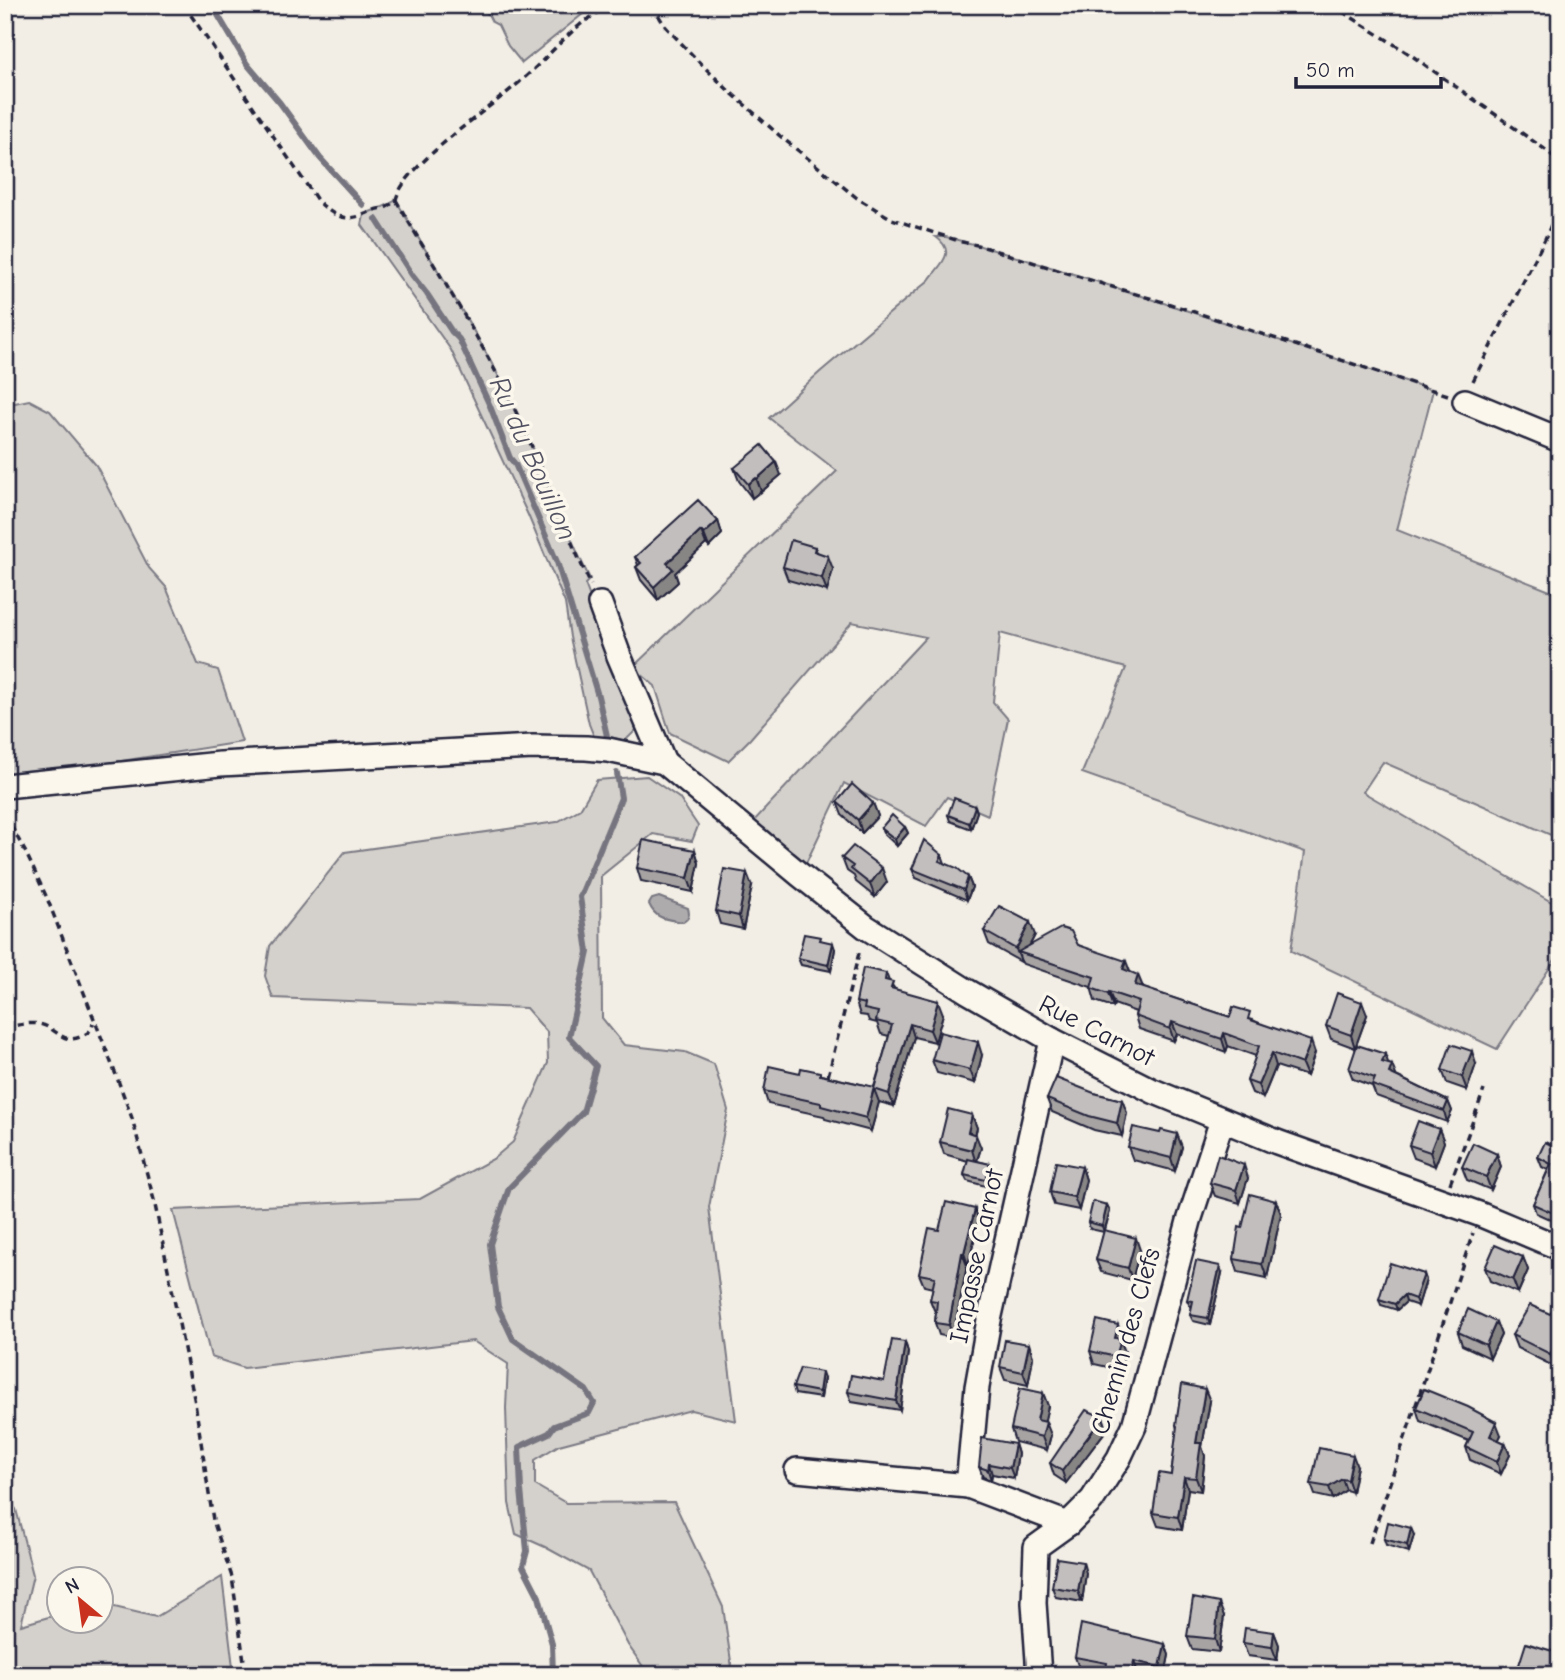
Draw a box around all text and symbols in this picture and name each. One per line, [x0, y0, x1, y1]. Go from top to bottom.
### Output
scale bar [1296, 46, 1441, 90]
text: 50 m [1306, 58, 1355, 82]
water label: Ru du Bouillon [483, 372, 583, 545]
street label: Rue Carnot [1034, 989, 1161, 1073]
street label: Impasse Carnot [944, 1165, 1010, 1346]
street label: Chemin des Clefs [1085, 1245, 1167, 1438]
north arrow [46, 1564, 116, 1634]
text: N [61, 1573, 83, 1599]

